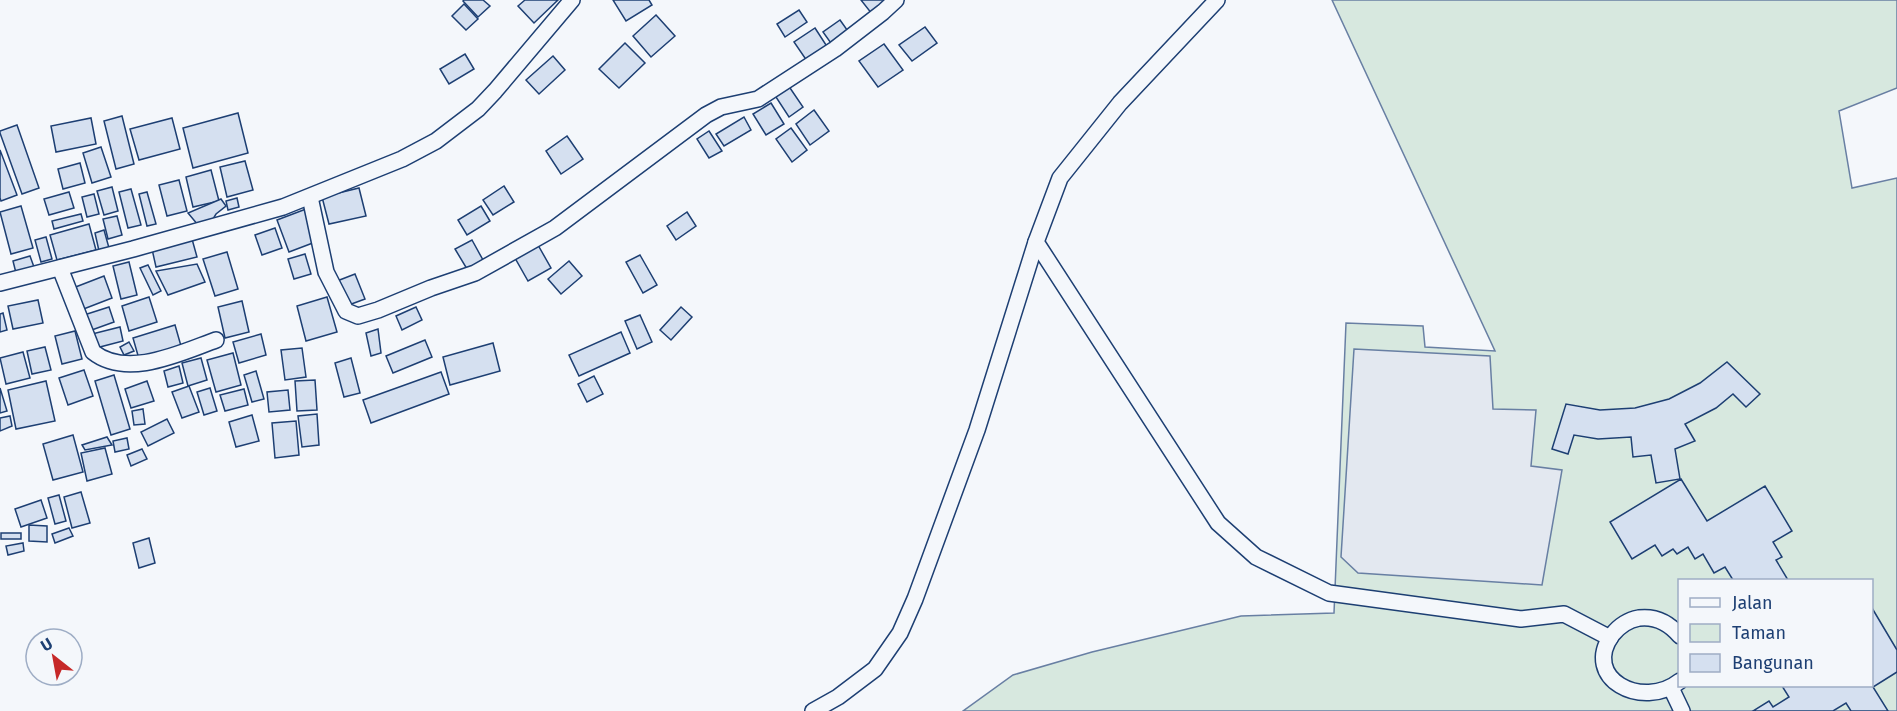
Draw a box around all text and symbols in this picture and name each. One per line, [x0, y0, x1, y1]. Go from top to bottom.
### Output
legend [1678, 579, 1873, 687]
text: Jalan [1732, 592, 1773, 614]
text: Taman [1732, 622, 1786, 644]
north arrow [24, 627, 84, 687]
text: U [37, 634, 56, 655]
text: Bangunan [1732, 652, 1814, 674]

